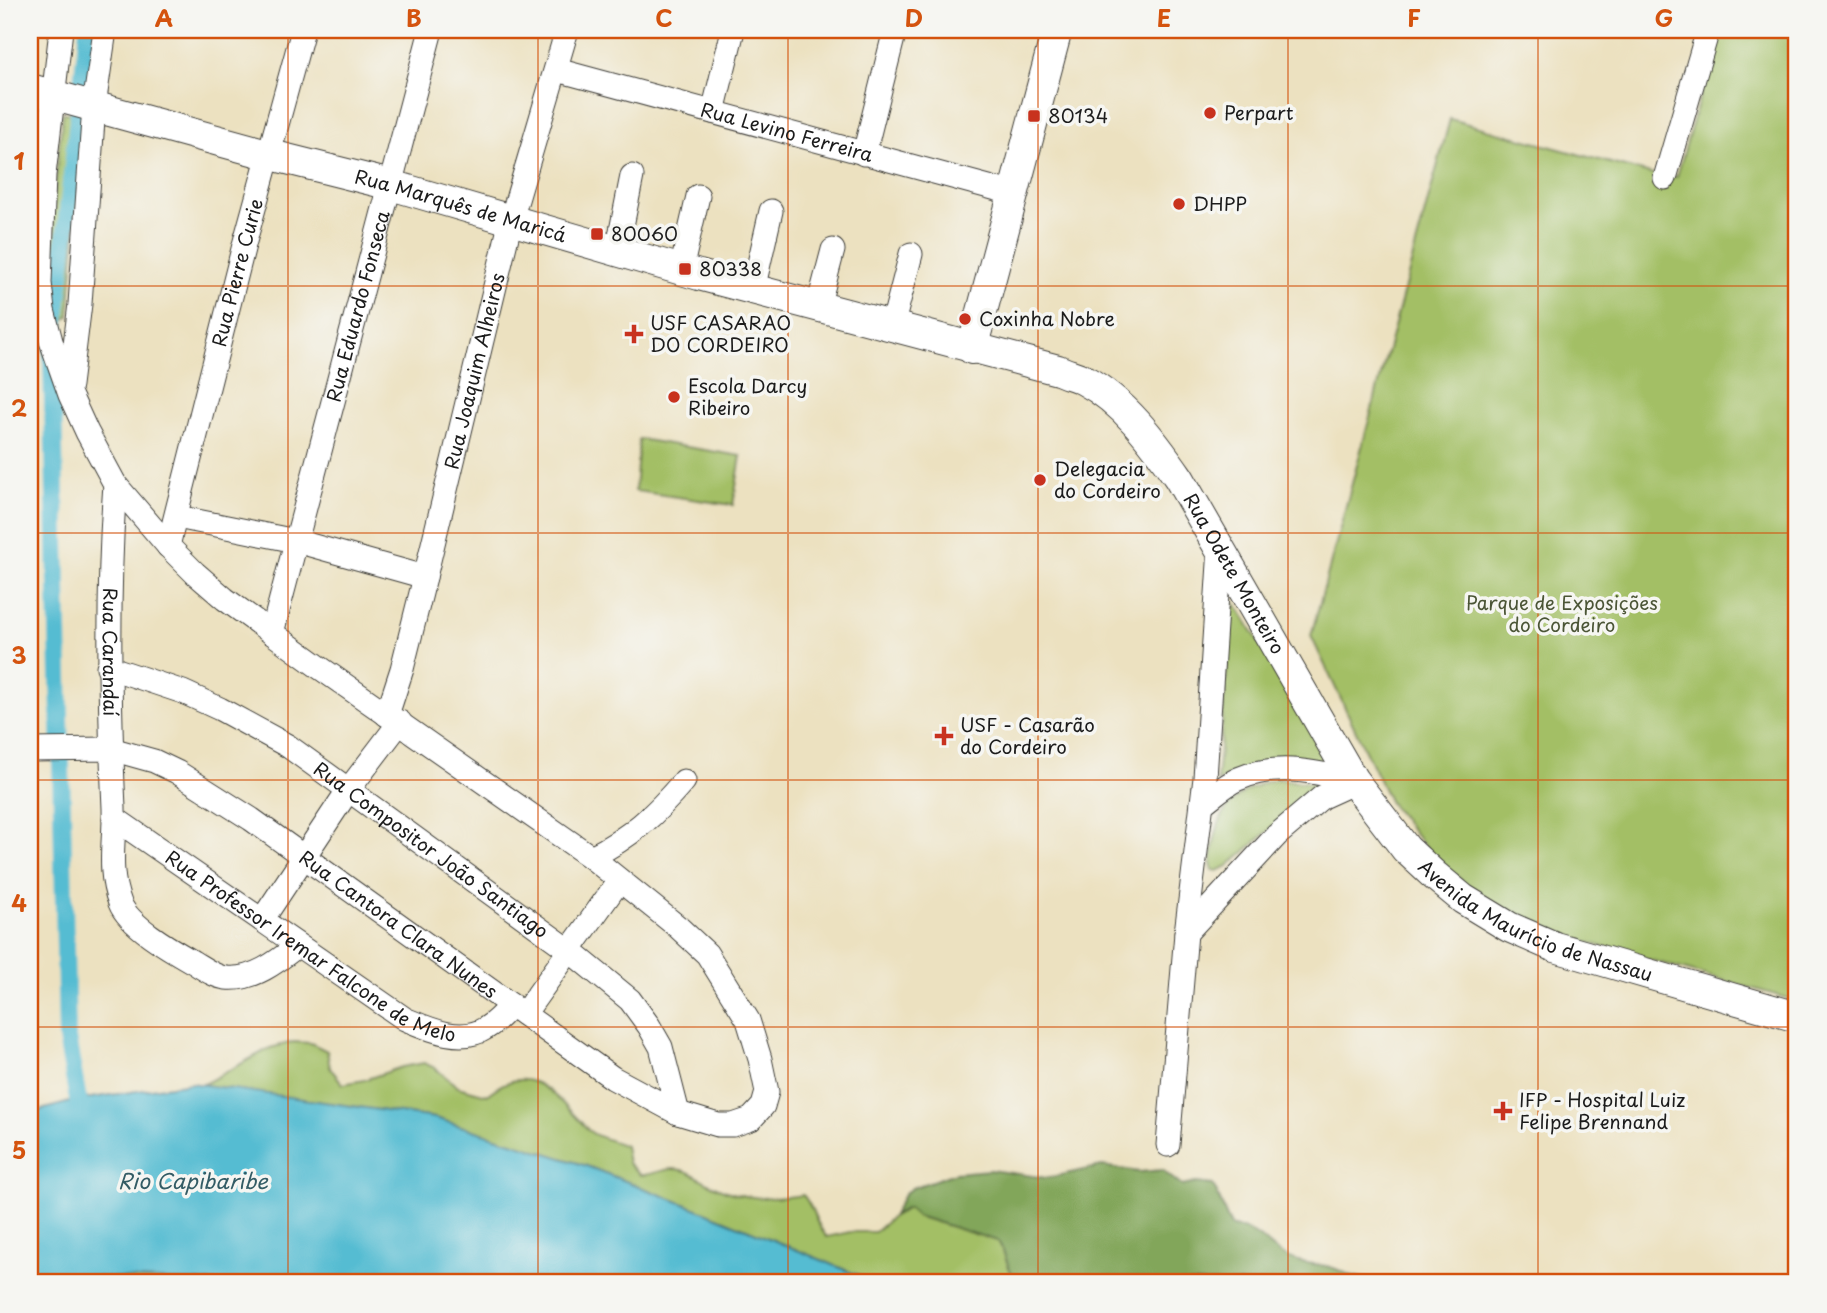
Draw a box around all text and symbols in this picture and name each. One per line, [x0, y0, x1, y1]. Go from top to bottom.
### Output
text: A [155, 0, 173, 35]
text: B [406, 0, 422, 35]
text: C [655, 0, 673, 35]
text: D [905, 0, 923, 35]
text: E [1157, 0, 1171, 35]
text: F [1407, 0, 1421, 35]
text: G [1655, 0, 1673, 35]
street label: Rua Levino Ferreira [698, 95, 876, 168]
place label: Perpart [1224, 98, 1294, 126]
place label: 80134 [1048, 101, 1108, 129]
marker: Perpart [1202, 105, 1218, 121]
marker: 80134 [1026, 108, 1042, 124]
text: 1 [14, 143, 25, 178]
street label: Rua Marquês de Maricá [352, 161, 570, 249]
place label: DHPP [1193, 189, 1247, 217]
street label: Rua Pierre Curie [204, 195, 269, 349]
marker: DHPP [1171, 196, 1187, 212]
street label: Rua Eduardo Fonseca [319, 207, 396, 405]
place label: 80060 [611, 219, 678, 247]
marker: 80060 [589, 226, 605, 242]
place label: 80338 [699, 254, 762, 282]
marker: 80338 [677, 261, 693, 277]
street label: Rua Joaquim Alheiros [436, 270, 511, 472]
place label: Coxinha Nobre [979, 304, 1115, 332]
place label: USF CASARAO DO CORDEIRO [650, 308, 791, 358]
marker: Coxinha Nobre [957, 311, 973, 327]
marker: USF CASARAO DO CORDEIRO [624, 324, 644, 344]
place label: Escola Darcy Ribeiro [688, 371, 807, 421]
marker: Escola Darcy Ribeiro [666, 389, 682, 405]
text: 2 [11, 390, 27, 425]
place label: Delegacia do Cordeiro [1054, 454, 1161, 504]
marker: Delegacia do Cordeiro [1032, 472, 1048, 488]
street label: Rua Odete Monteiro [1178, 488, 1293, 659]
street label: Rua Carandaí [97, 587, 126, 717]
park label: Parque de Exposições do Cordeiro [1466, 588, 1658, 638]
text: 3 [11, 637, 27, 672]
place label: USF - Casarão do Cordeiro [960, 710, 1095, 760]
marker: USF - Casarão do Cordeiro [934, 726, 954, 746]
street label: Rua Compositor João Santiago [308, 754, 555, 944]
street label: Rua Professor Iremar Falcone de Melo [160, 843, 458, 1048]
street label: Rua Cantora Clara Nunes [294, 843, 504, 1004]
street label: Avenida Maurício de Nassau [1413, 852, 1656, 988]
text: 4 [11, 885, 27, 920]
place label: IFP - Hospital Luiz Felipe Brennand [1519, 1085, 1685, 1135]
marker: IFP - Hospital Luiz Felipe Brennand [1493, 1101, 1513, 1121]
text: 5 [12, 1132, 26, 1167]
water label: Rio Capibaribe [118, 1164, 269, 1196]

